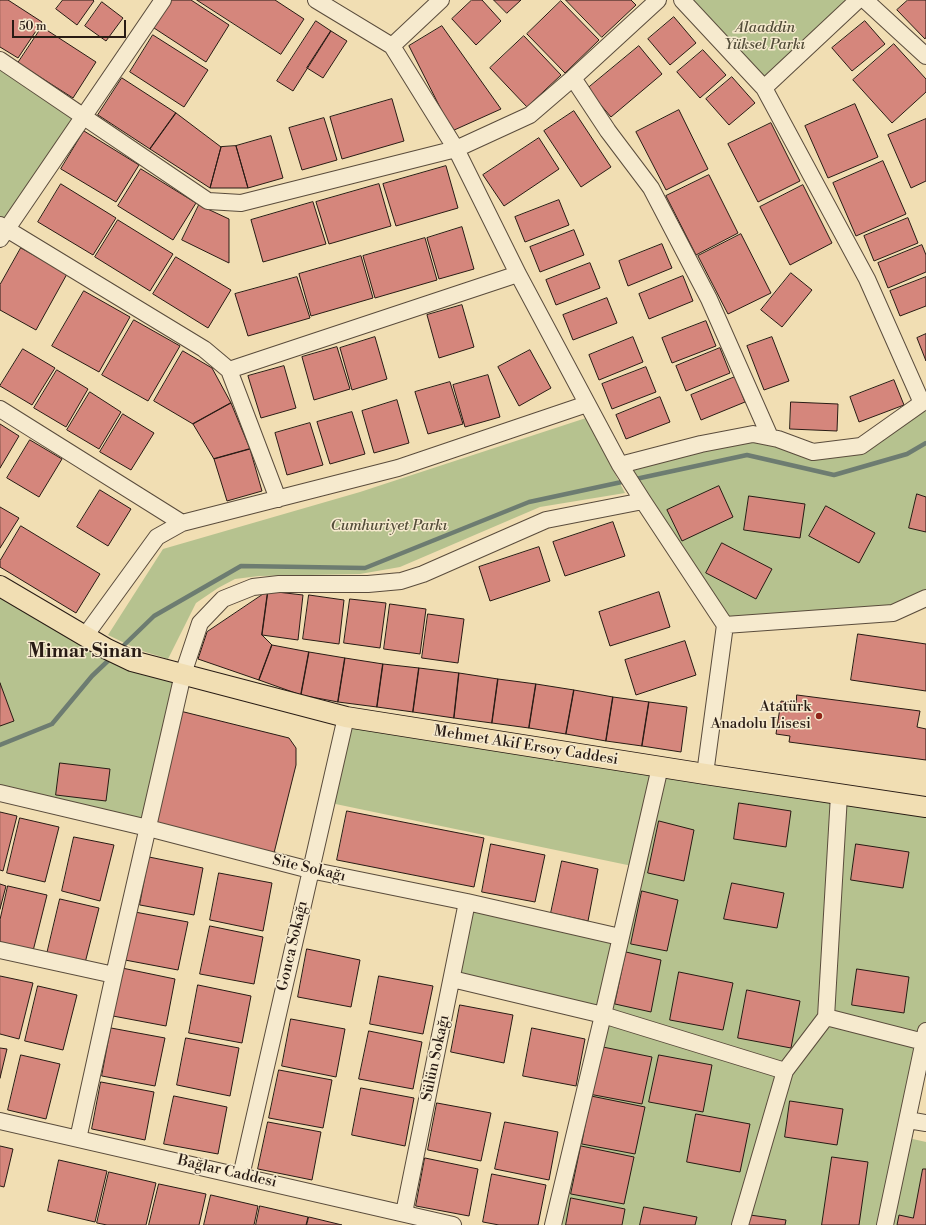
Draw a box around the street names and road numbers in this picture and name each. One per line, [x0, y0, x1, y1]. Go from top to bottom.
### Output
street label: Mehmet Akif Ersoy Caddesi [433, 723, 619, 769]
street label: Site Sokağı [270, 852, 348, 886]
street label: Gonca Sokağı [274, 899, 312, 993]
street label: Sülün Sokağı [418, 1013, 454, 1103]
street label: Bağlar Caddesi [176, 1152, 278, 1192]

